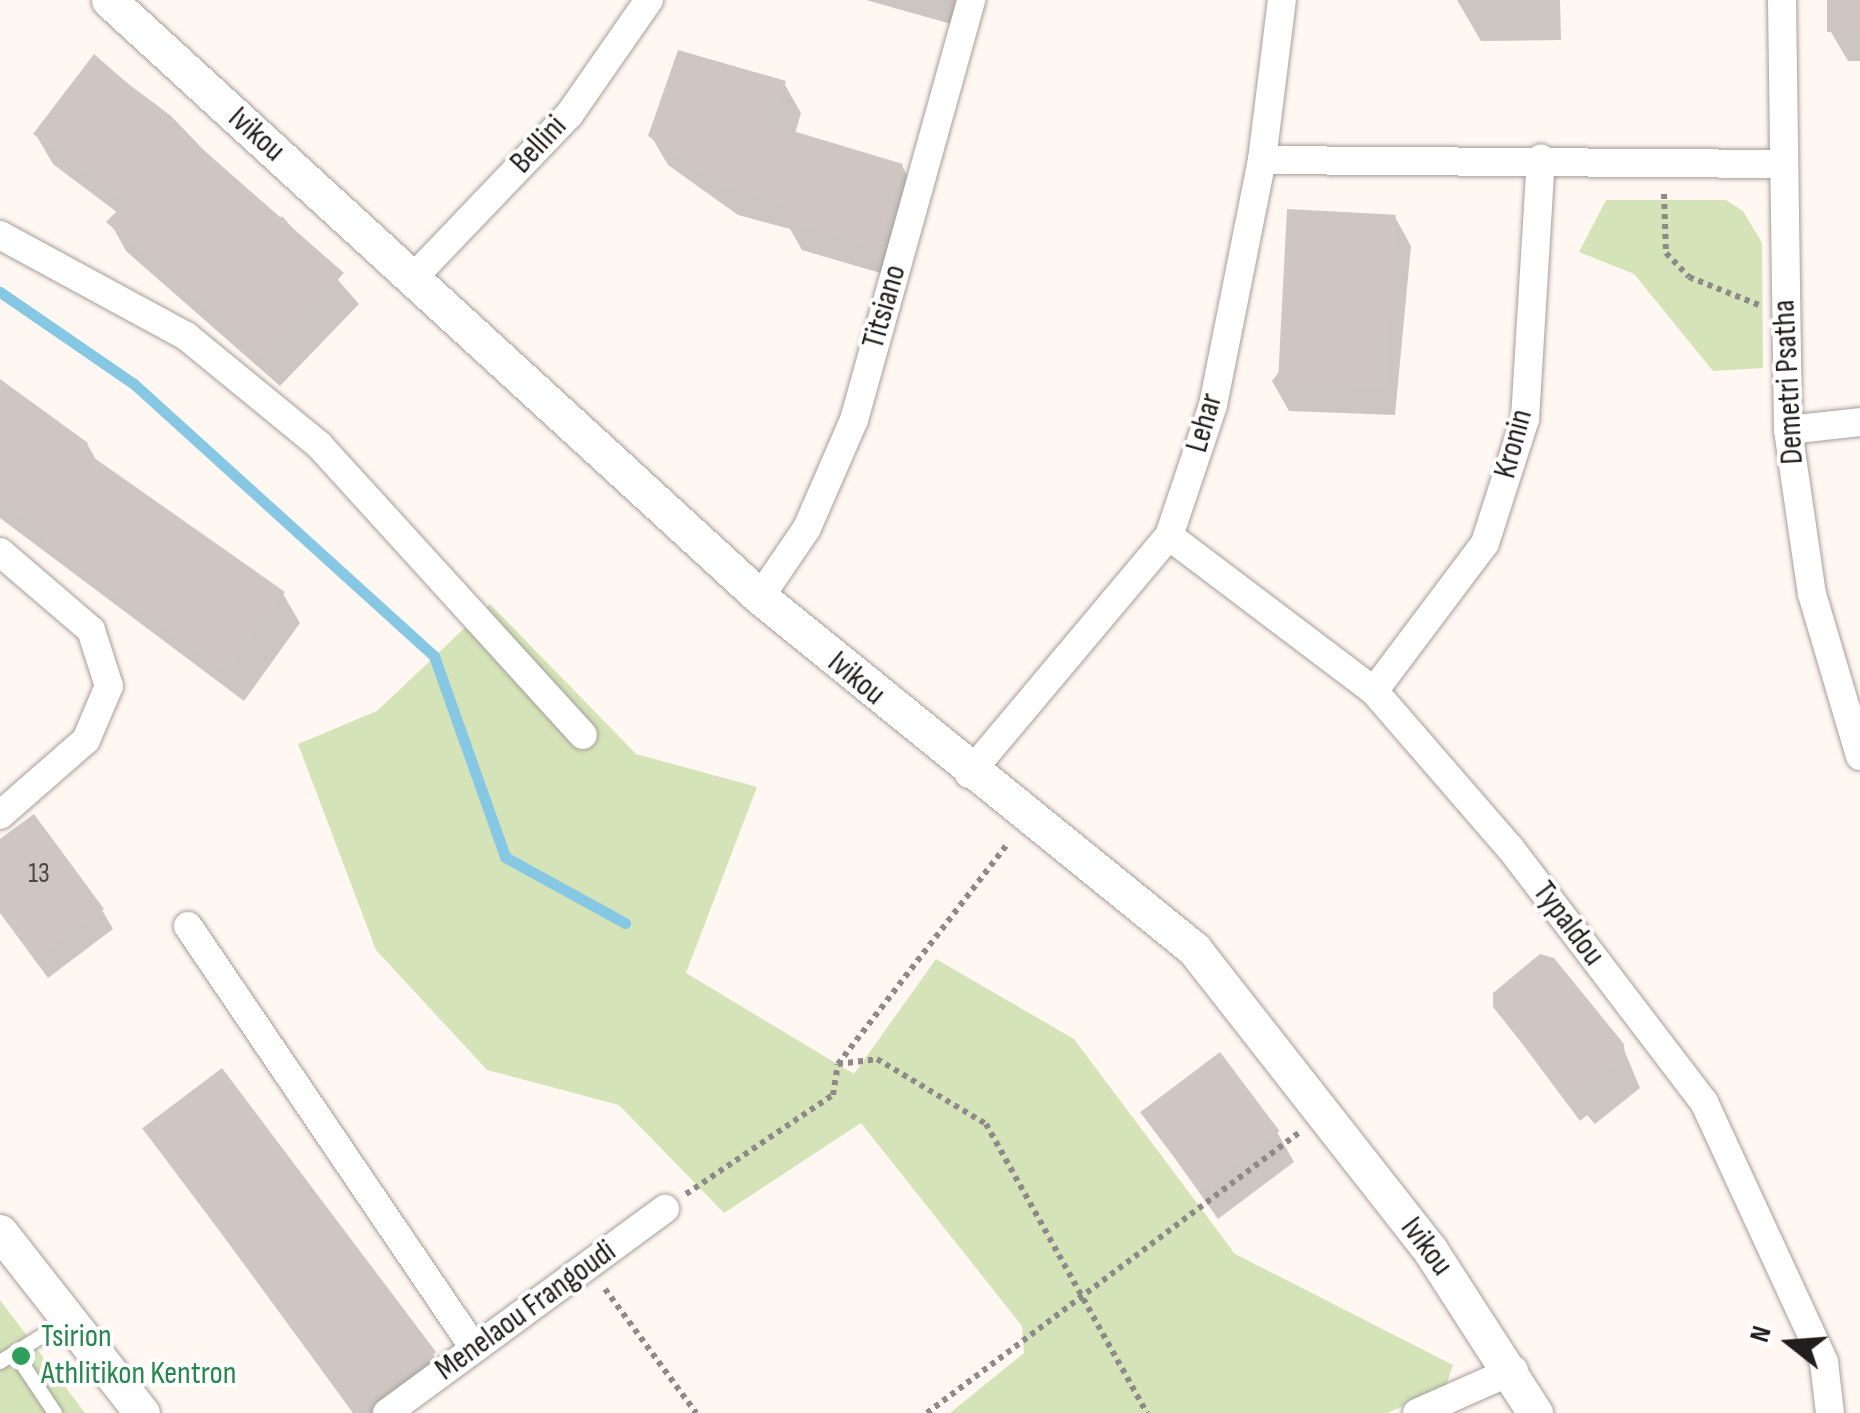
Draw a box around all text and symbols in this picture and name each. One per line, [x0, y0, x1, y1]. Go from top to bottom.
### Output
street label: Ivikou [220, 100, 292, 170]
street label: Bellini [503, 108, 575, 182]
street label: Titsiano [855, 261, 915, 353]
street label: Demetri Psatha [1766, 299, 1812, 465]
street label: Lehar [1178, 389, 1232, 457]
street label: Kronin [1486, 405, 1542, 483]
street label: Ivikou [819, 644, 893, 714]
house number: 13 [28, 857, 50, 891]
street label: Typaldou [1524, 874, 1612, 974]
street label: Ivikou [1392, 1210, 1460, 1284]
street label: Menelaou Frangoudi [428, 1233, 624, 1389]
north arrow [1740, 1293, 1840, 1393]
place label: Tsirion Athlitikon Kentron [41, 1319, 236, 1394]
text: N [1743, 1322, 1779, 1346]
marker: Tsirion Athlitikon Kentron [10, 1345, 32, 1367]

